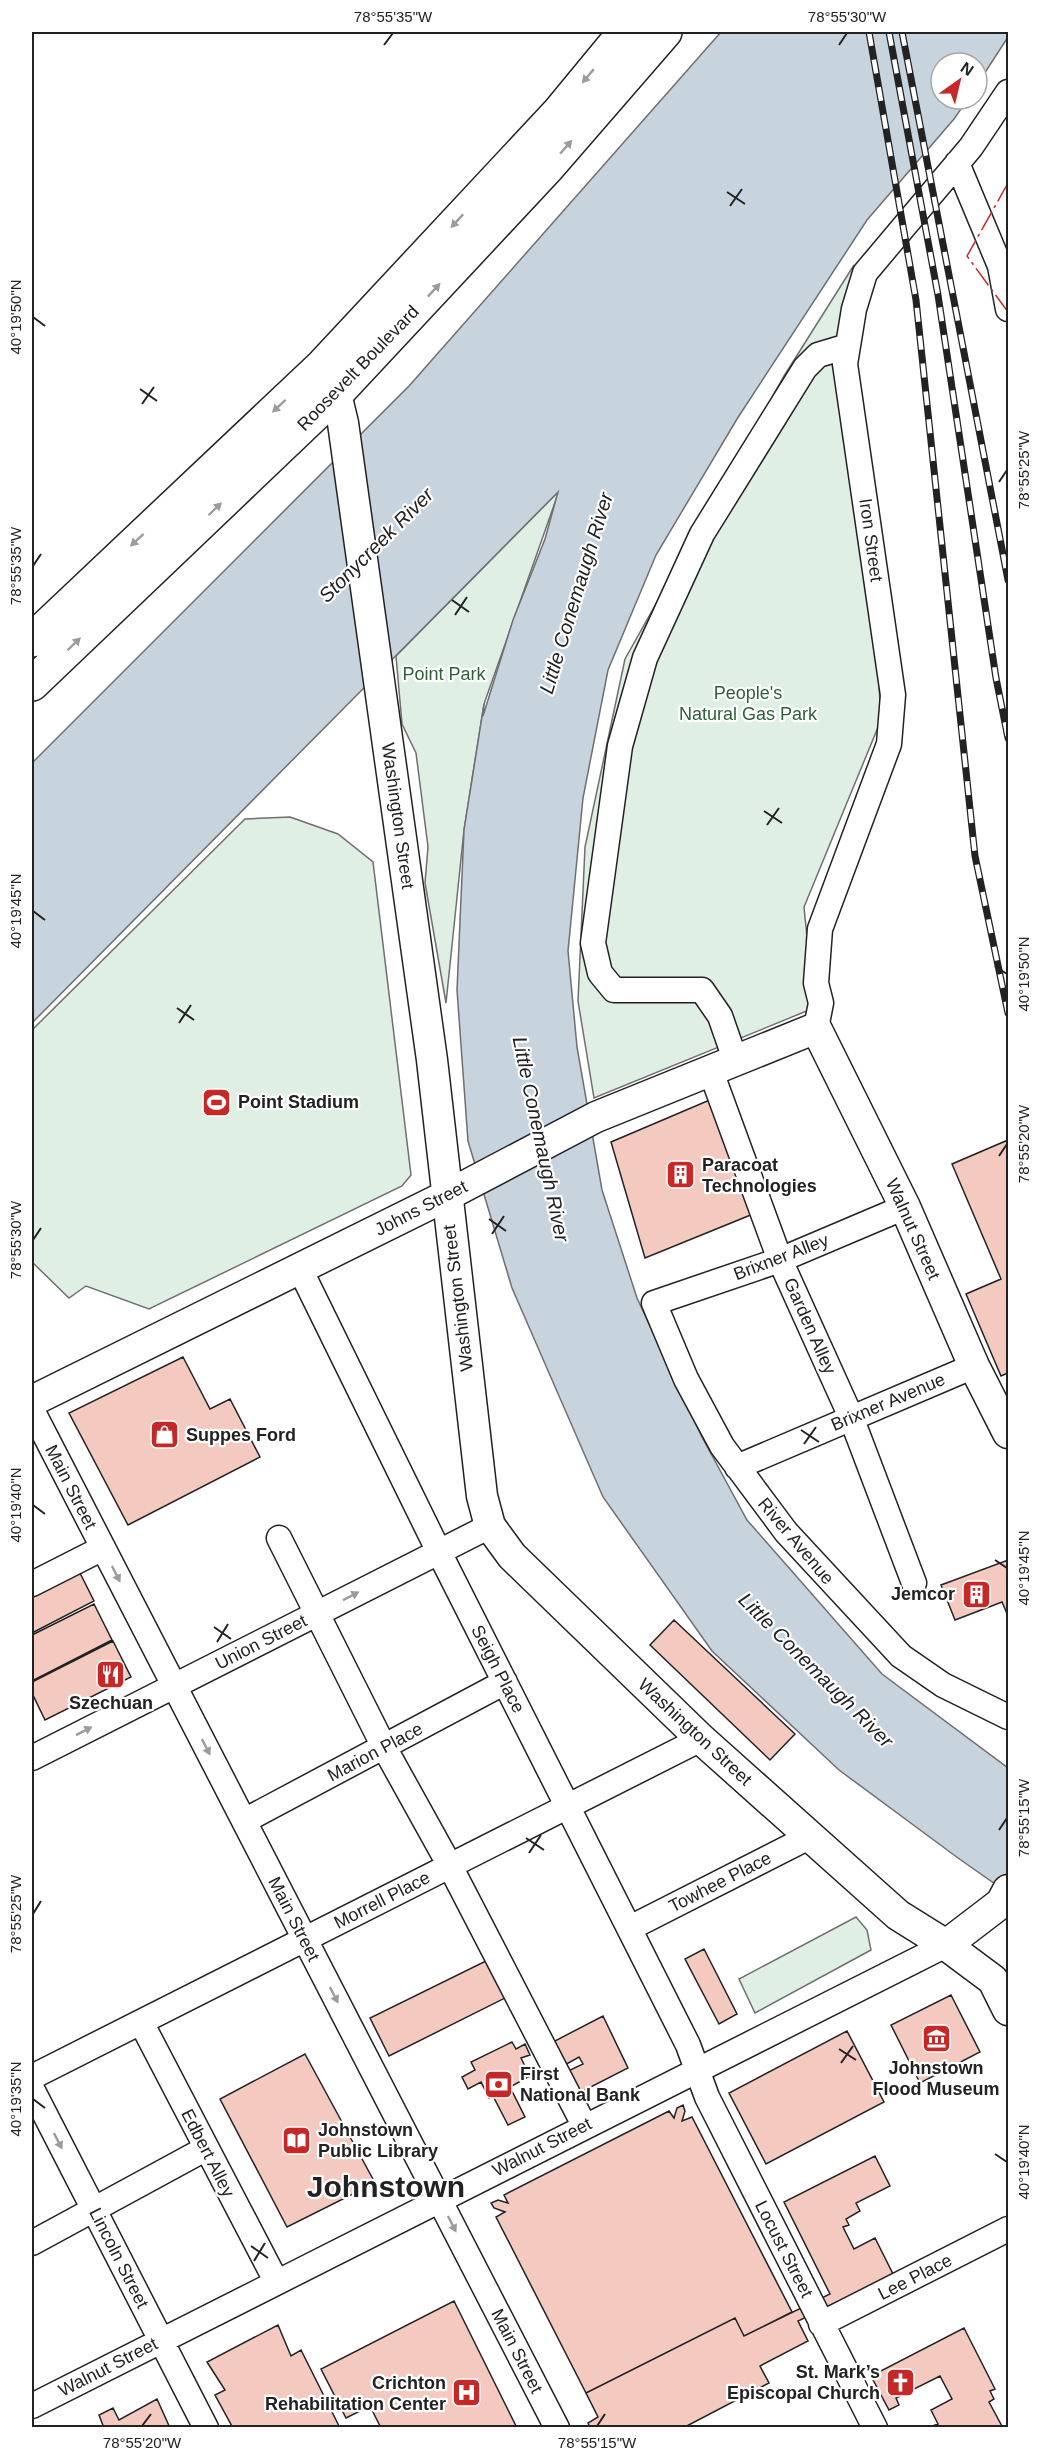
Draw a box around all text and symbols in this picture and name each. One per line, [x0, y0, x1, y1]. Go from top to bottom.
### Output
text: 78°55'35"W [354, 8, 433, 25]
text: 78°55'30"W [808, 8, 887, 25]
north arrow [929, 51, 989, 111]
text: N [958, 59, 977, 79]
one-way arrow [582, 69, 595, 84]
one-way arrow [559, 140, 572, 155]
one-way arrow [450, 213, 464, 228]
text: 40°19'50"N [7, 279, 24, 355]
one-way arrow [427, 283, 440, 298]
street label: Roosevelt Boulevard [293, 301, 423, 435]
one-way arrow [272, 399, 287, 413]
text: 78°55'25"W [1015, 430, 1032, 509]
water label: Stonycreek River [314, 482, 439, 607]
water label: Little Conemaugh River [535, 489, 617, 696]
street label: Iron Street [855, 497, 887, 583]
one-way arrow [207, 503, 221, 517]
text: 78°55'35"W [7, 526, 24, 605]
one-way arrow [130, 533, 145, 547]
one-way arrow [66, 637, 81, 651]
park label: Point Park [402, 664, 487, 684]
park label: People's Natural Gas Park [679, 683, 818, 724]
street label: Washington Street [378, 742, 418, 890]
text: 40°19'45"N [7, 873, 24, 949]
text: 40°19'50"N [1015, 936, 1032, 1012]
water label: Little Conemaugh River [509, 1034, 574, 1245]
sports icon: Point Stadium [201, 1086, 233, 1118]
place label: Point Stadium [238, 1092, 359, 1112]
text: 78°55'20"W [1015, 1104, 1032, 1183]
place label: Paracoat Technologies [702, 1155, 817, 1196]
building icon: Paracoat Technologies [665, 1159, 697, 1191]
street label: Walnut Street [882, 1175, 944, 1283]
street label: Johns Street [371, 1176, 471, 1240]
text: 78°55'30"W [7, 1200, 24, 1279]
street label: Washington Street [439, 1224, 477, 1372]
street label: Brixner Alley [731, 1230, 831, 1284]
street label: Garden Alley [780, 1275, 840, 1377]
street label: Brixner Avenue [828, 1369, 948, 1435]
shop icon: Suppes Ford [149, 1419, 181, 1451]
place label: Suppes Ford [186, 1425, 296, 1445]
street label: Main Street [41, 1441, 101, 1533]
text: 40°19'40"N [7, 1467, 24, 1543]
street label: River Avenue [754, 1494, 838, 1588]
text: 40°19'45"N [1015, 1530, 1032, 1606]
one-way arrow [111, 1566, 121, 1583]
building icon: Jemcor [960, 1578, 992, 1610]
place label: Jemcor [891, 1584, 955, 1604]
water label: Little Conemaugh River [734, 1588, 899, 1753]
one-way arrow [343, 1591, 360, 1601]
street label: Union Street [212, 1610, 310, 1674]
street label: Seigh Place [467, 1622, 529, 1716]
restaurant icon: Szechuan [95, 1658, 127, 1690]
street label: Washington Street [634, 1674, 756, 1790]
place label: Szechuan [69, 1693, 153, 1713]
street label: Marion Place [324, 1719, 426, 1785]
one-way arrow [75, 1727, 92, 1736]
one-way arrow [201, 1739, 210, 1756]
text: 78°55'15"W [1015, 1778, 1032, 1857]
street label: Towhee Place [666, 1848, 774, 1916]
street label: Morrell Place [331, 1867, 433, 1933]
street label: Main Street [264, 1873, 324, 1965]
text: 78°55'25"W [7, 1874, 24, 1953]
one-way arrow [329, 1987, 338, 2004]
museum icon: Johnstown Flood Museum [920, 2023, 952, 2055]
place label: Johnstown Flood Museum [873, 2058, 1000, 2099]
text: 40°19'35"N [7, 2061, 24, 2137]
place label: First National Bank [520, 2064, 641, 2105]
bank icon: First National Bank [483, 2068, 515, 2100]
street label: Edbert Alley [177, 2106, 239, 2200]
street label: Walnut Street [489, 2113, 595, 2181]
place label: Johnstown Public Library [318, 2120, 438, 2161]
library icon: Johnstown Public Library [281, 2124, 313, 2156]
text: 40°19'40"N [1015, 2124, 1032, 2200]
one-way arrow [53, 2132, 63, 2150]
district label: Johnstown [307, 2170, 465, 2203]
street label: Locust Street [751, 2197, 817, 2301]
street label: Lincoln Street [85, 2204, 153, 2312]
one-way arrow [447, 2216, 457, 2233]
street label: Lee Place [875, 2250, 955, 2304]
street label: Main Street [487, 2305, 547, 2397]
street label: Walnut Street [55, 2333, 161, 2401]
place label: St. Mark’s Episcopal Church [727, 2362, 880, 2403]
church icon: St. Mark’s Episcopal Church [885, 2366, 917, 2398]
place label: Crichton Rehabilitation Center [265, 2373, 446, 2414]
hospital icon: Crichton Rehabilitation Center [451, 2377, 483, 2409]
text: 78°55'20"W [103, 2434, 182, 2451]
text: 78°55'15"W [558, 2434, 637, 2451]

